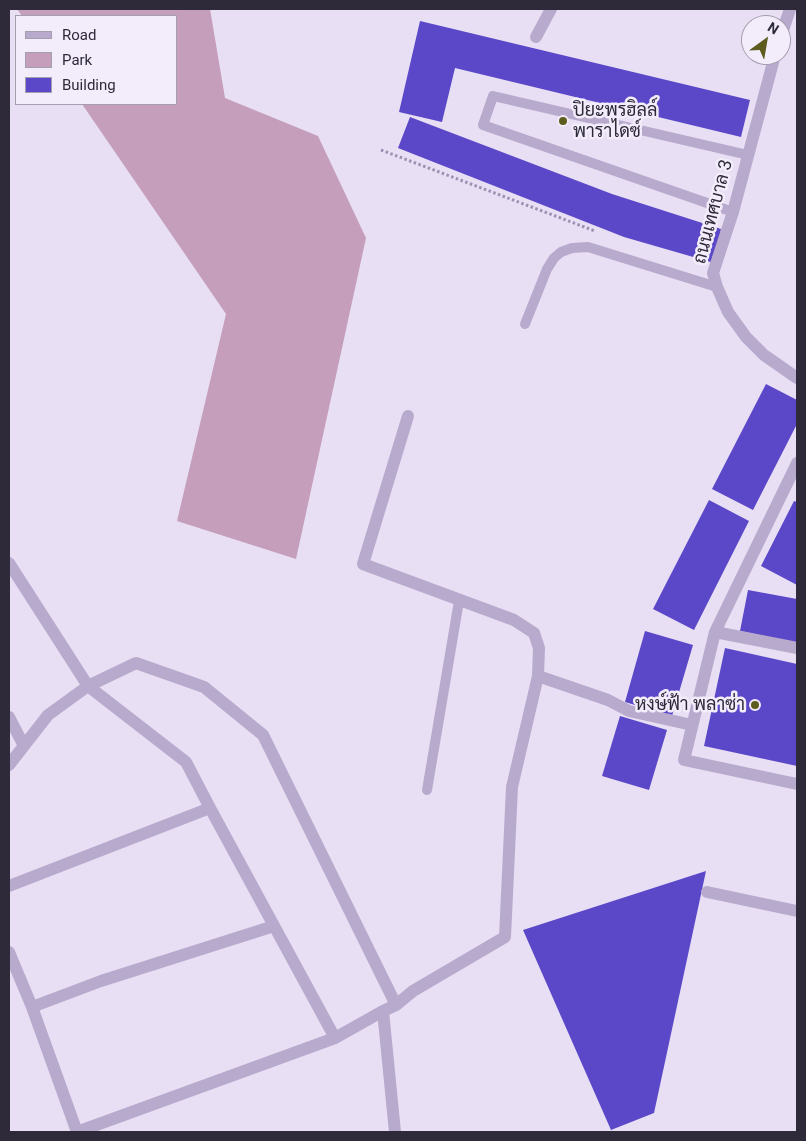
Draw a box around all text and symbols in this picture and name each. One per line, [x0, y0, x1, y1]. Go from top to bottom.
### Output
legend [15, 15, 178, 105]
north arrow [741, 15, 791, 65]
text: N [765, 19, 782, 38]
text: Road [62, 26, 96, 44]
text: Park [62, 51, 92, 69]
text: Building [62, 76, 116, 94]
place label: ปิยะพรฮิลล์ พาราไดซ์ [573, 100, 657, 142]
marker: ปิยะพรฮิลล์ พาราไดซ์ [557, 115, 569, 127]
street label: ถนนเทศบาล 3 [690, 158, 738, 266]
place label: หงษ์ฟ้า พลาซ่า [635, 694, 745, 716]
marker: หงษ์ฟ้า พลาซ่า [749, 699, 761, 711]

